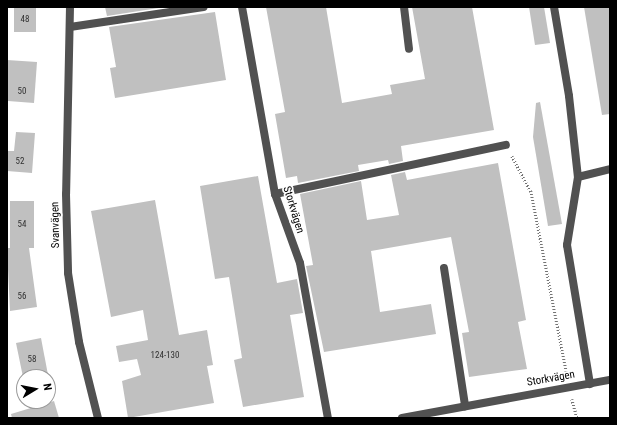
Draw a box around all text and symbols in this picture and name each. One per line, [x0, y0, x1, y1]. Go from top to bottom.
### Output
house number: 48 [21, 14, 29, 24]
house number: 50 [18, 86, 26, 96]
house number: 52 [16, 156, 24, 166]
street label: Storkvägen [280, 185, 306, 235]
street label: Svanvägen [49, 202, 63, 248]
house number: 54 [18, 219, 26, 229]
house number: 56 [18, 291, 26, 301]
house number: 124-130 [151, 350, 179, 360]
house number: 58 [28, 354, 36, 364]
street label: Storkvägen [526, 368, 576, 390]
north arrow [16, 369, 56, 409]
text: N [40, 383, 54, 391]

